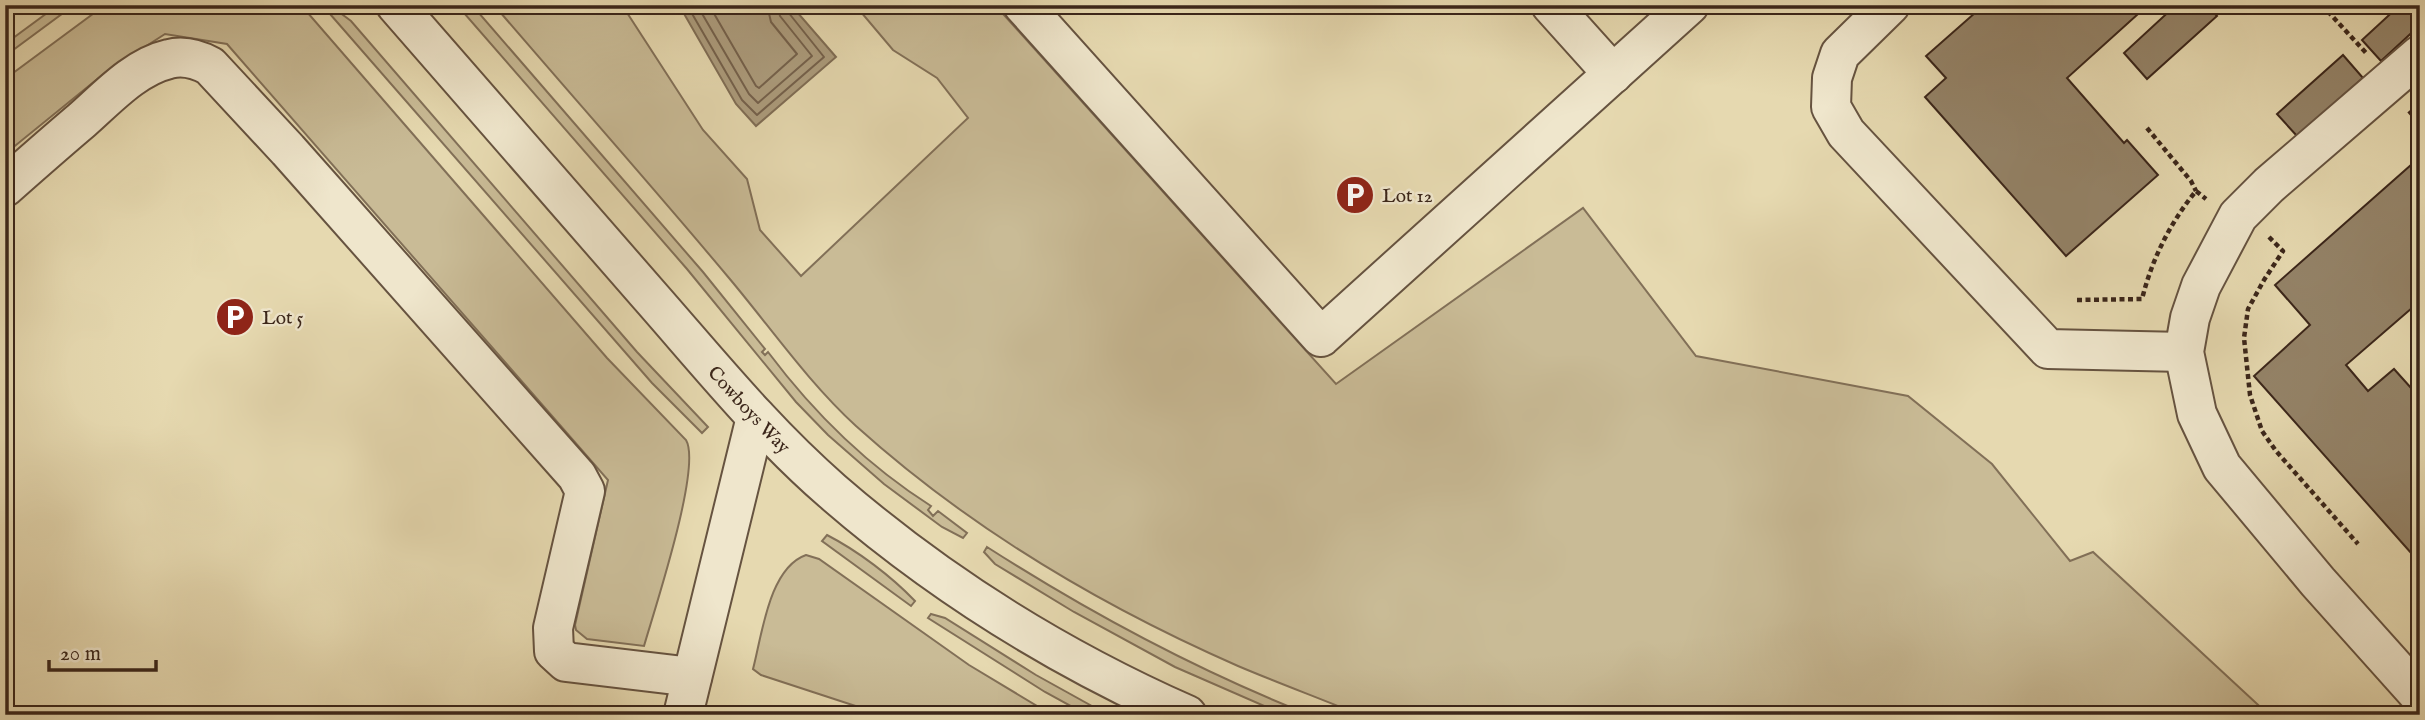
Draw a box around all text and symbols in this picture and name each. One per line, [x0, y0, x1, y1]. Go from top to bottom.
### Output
parking icon: Lot 12 [1334, 174, 1376, 216]
place label: Lot 12 [1382, 185, 1433, 209]
parking icon: Lot 5 [214, 296, 256, 338]
place label: Lot 5 [262, 307, 304, 331]
street label: Cowboys Way [702, 361, 795, 460]
scale bar [49, 629, 156, 673]
text: 20 m [60, 641, 101, 668]

